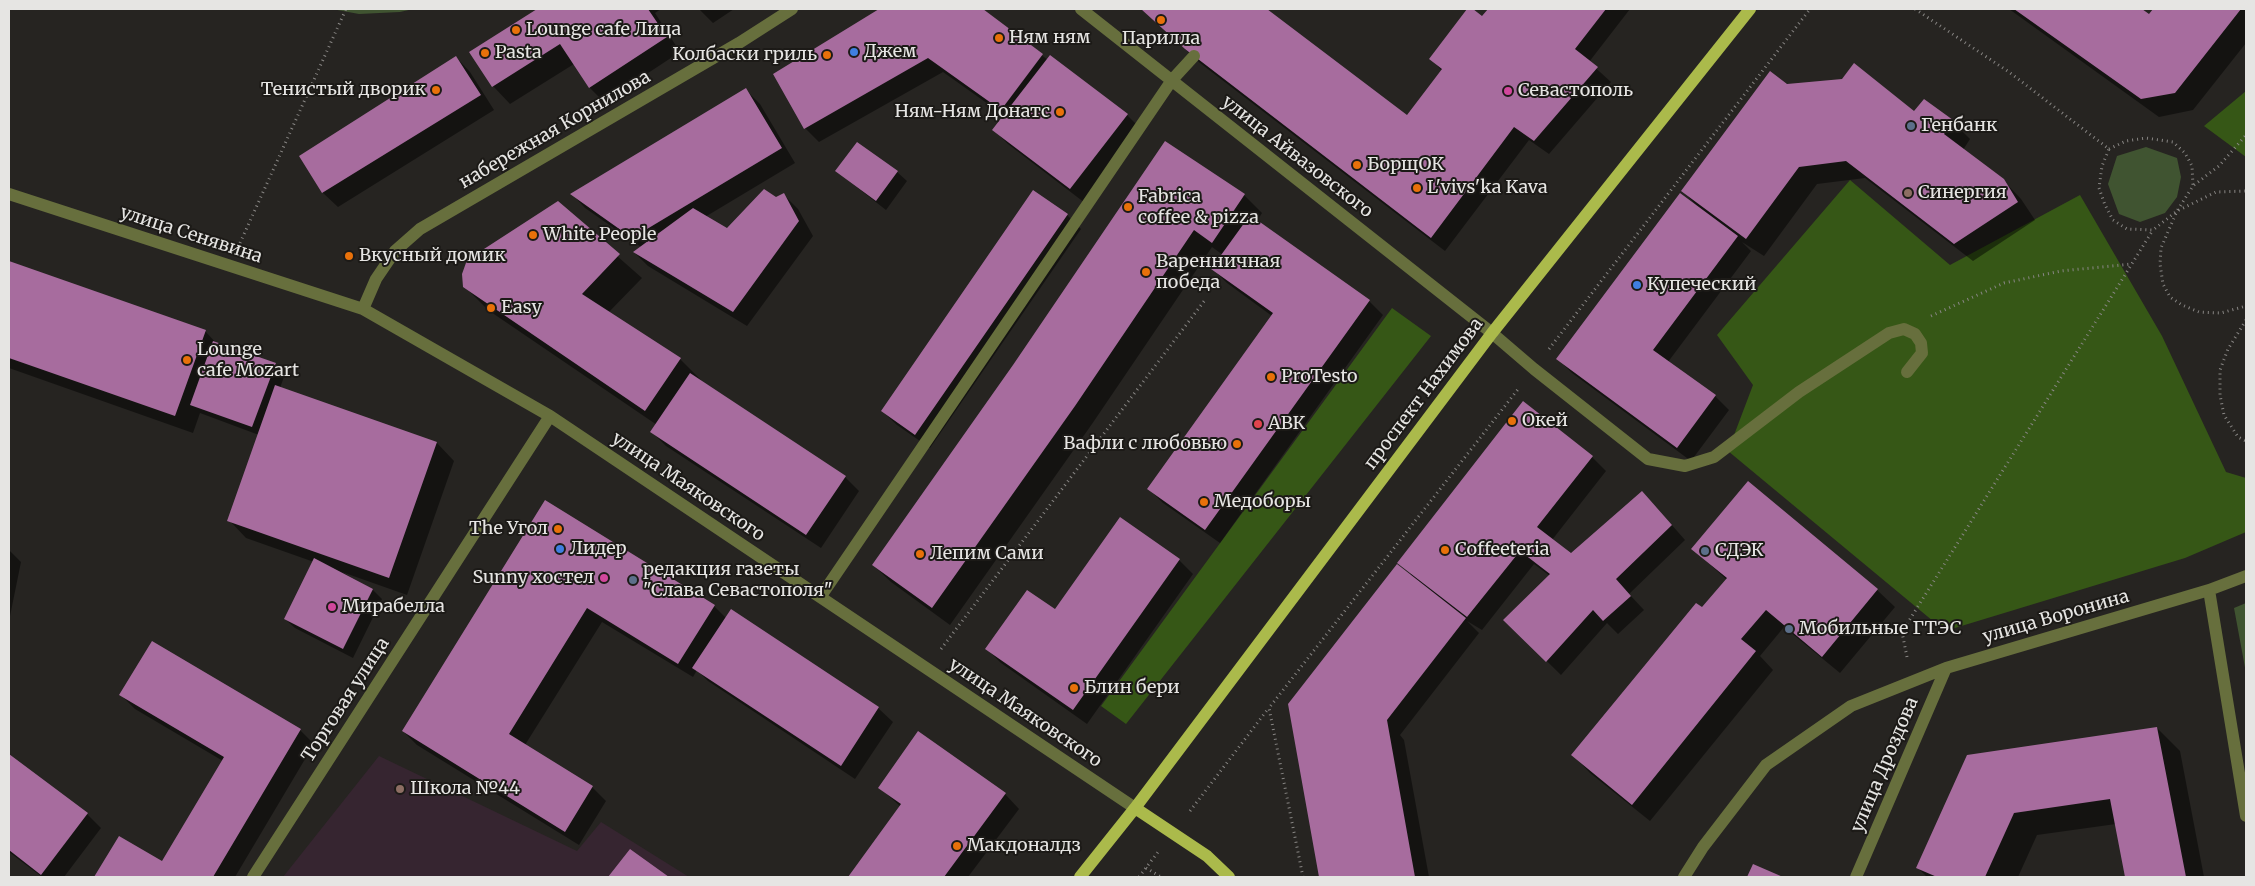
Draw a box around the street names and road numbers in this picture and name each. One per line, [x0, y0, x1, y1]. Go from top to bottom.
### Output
street label: набережная Корнилова [456, 66, 654, 194]
street label: улица Айвазовского [1217, 91, 1377, 223]
street label: улица Сенявина [117, 202, 265, 268]
street label: проспект Нахимова [1360, 314, 1488, 474]
street label: улица Маяковского [607, 428, 769, 546]
street label: улица Воронина [1980, 586, 2132, 648]
street label: Торговая улица [298, 634, 394, 766]
street label: улица Маяковского [944, 654, 1106, 772]
street label: улица Дроздова [1847, 694, 1923, 836]

